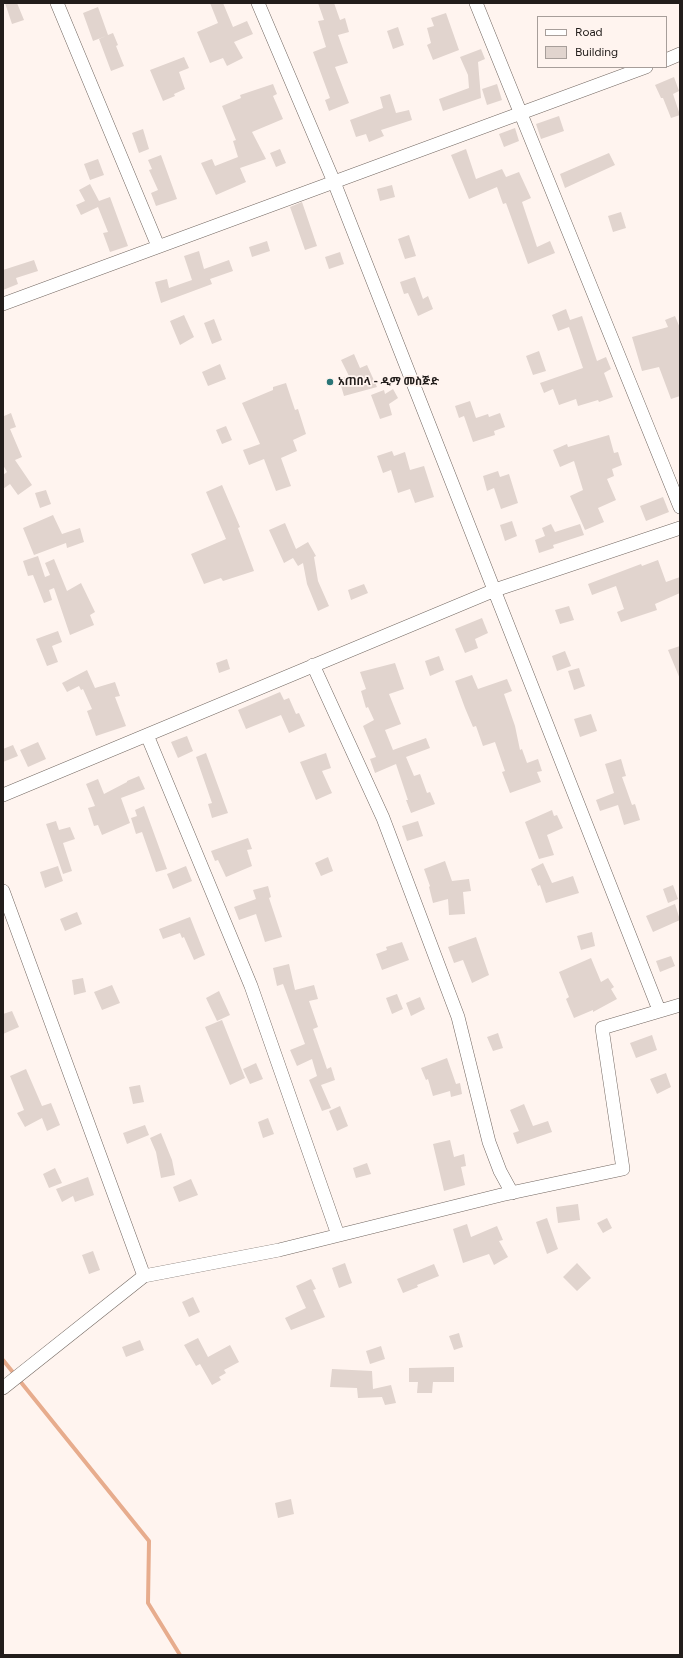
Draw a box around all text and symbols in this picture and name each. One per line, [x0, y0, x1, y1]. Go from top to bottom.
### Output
legend [537, 16, 667, 68]
text: Road [575, 25, 603, 39]
text: Building [575, 45, 618, 59]
place label: አጠበላ - ዲማ መስጅድ [338, 375, 439, 389]
marker: አጠበላ - ዲማ መስጅድ [325, 377, 335, 387]

